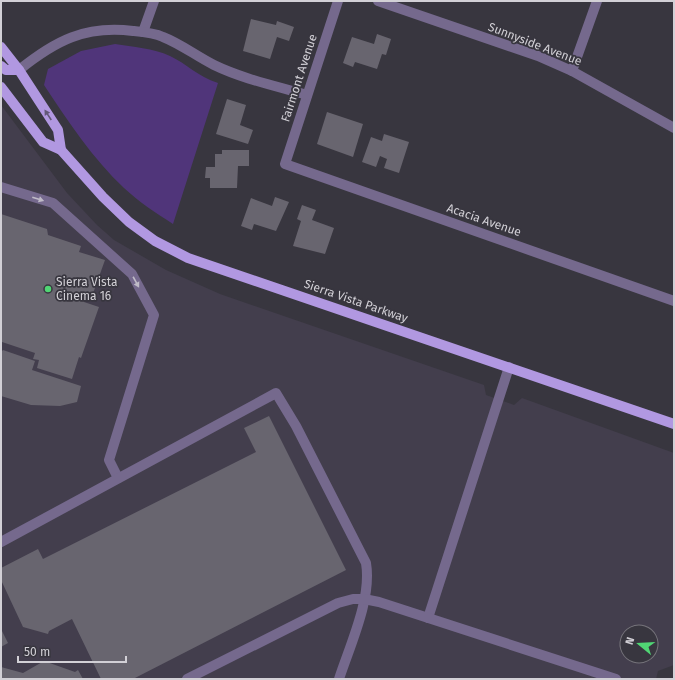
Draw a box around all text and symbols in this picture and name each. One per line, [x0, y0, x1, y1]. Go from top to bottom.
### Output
street label: Sunnyside Avenue [486, 20, 584, 68]
street label: Fairmont Avenue [278, 32, 320, 124]
one-way arrow [44, 110, 52, 120]
one-way arrow [32, 196, 44, 202]
street label: Acacia Avenue [445, 201, 523, 239]
place label: Sierra Vista Cinema 16 [56, 275, 117, 303]
one-way arrow [132, 276, 139, 288]
street label: Sierra Vista Parkway [302, 277, 410, 325]
marker: Sierra Vista Cinema 16 [43, 284, 53, 294]
north arrow [619, 624, 659, 664]
text: N [623, 636, 637, 647]
scale bar [18, 638, 126, 664]
text: 50 m [24, 645, 50, 659]

